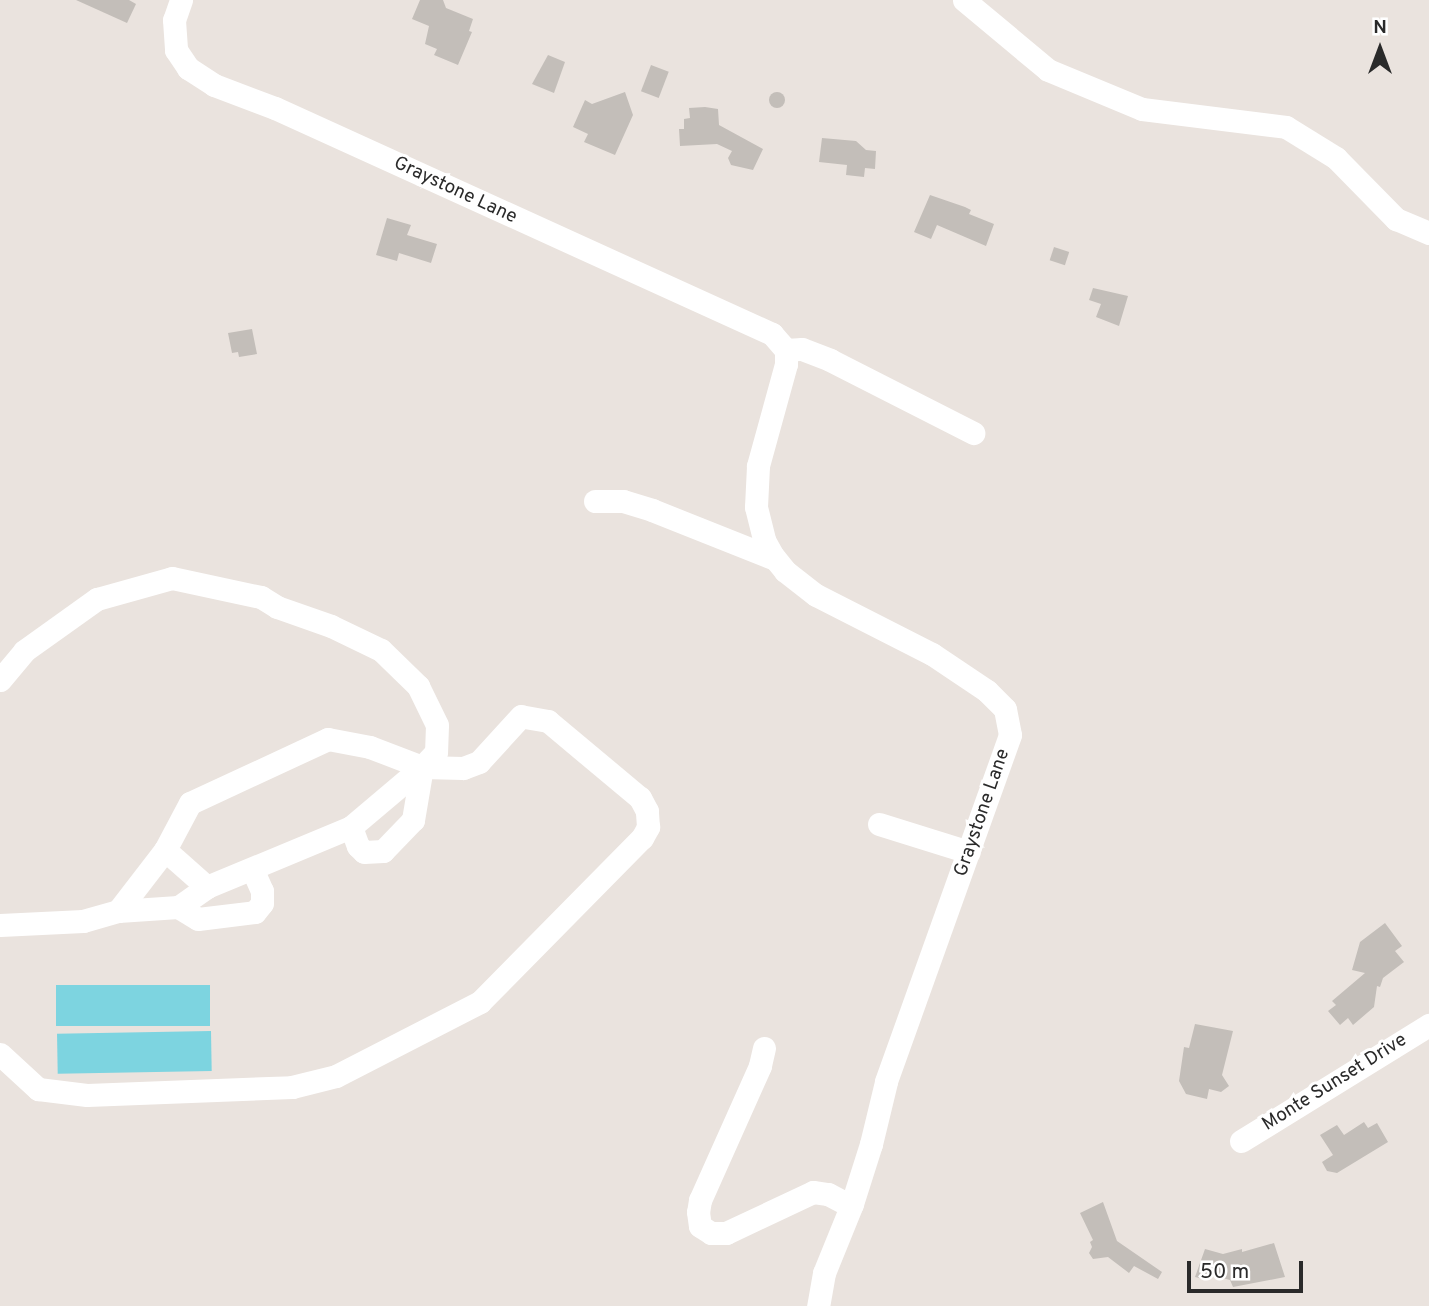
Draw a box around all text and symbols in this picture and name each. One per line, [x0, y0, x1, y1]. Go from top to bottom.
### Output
north arrow [1345, 14, 1415, 84]
text: N [1373, 16, 1387, 40]
street label: Graystone Lane [390, 152, 520, 230]
street label: Graystone Lane [950, 746, 1016, 880]
street label: Monte Sunset Drive [1258, 1029, 1412, 1137]
scale bar [1191, 1246, 1306, 1290]
text: 50 m [1200, 1259, 1249, 1286]

